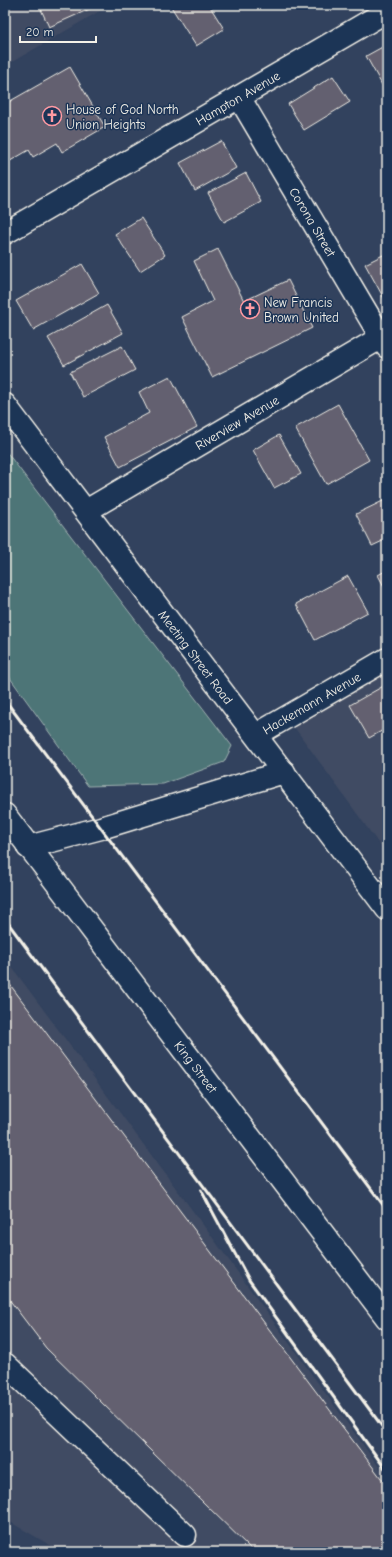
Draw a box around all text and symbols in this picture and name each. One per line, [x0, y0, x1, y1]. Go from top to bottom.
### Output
scale bar [20, 18, 96, 44]
text: 20 m [26, 25, 54, 39]
street label: Hampton Avenue [193, 67, 283, 128]
place label: House of God North Union Heights [66, 102, 179, 132]
church icon: House of God North Union Heights [41, 105, 63, 127]
street label: Corona Street [287, 185, 340, 260]
place label: New Francis Brown United [264, 295, 339, 325]
church icon: New Francis Brown United [239, 298, 261, 320]
street label: Riverview Avenue [192, 392, 282, 453]
street label: Meeting Street Road [155, 607, 236, 707]
street label: Hackemann Avenue [260, 668, 363, 737]
street label: King Street [172, 1038, 221, 1097]

